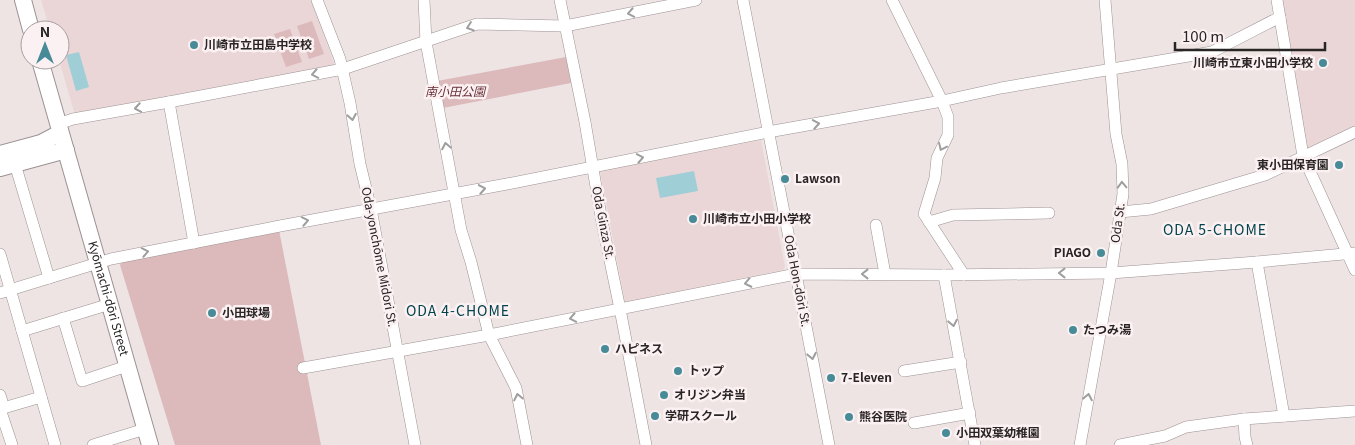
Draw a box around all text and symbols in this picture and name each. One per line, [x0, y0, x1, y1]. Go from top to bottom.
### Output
one-way arrow [626, 7, 635, 17]
north arrow [20, 20, 70, 70]
scale bar [1175, 20, 1325, 52]
text: N [40, 21, 50, 41]
one-way arrow [466, 21, 475, 31]
text: 100 m [1182, 25, 1224, 46]
place label: 川崎市立田島中学校 [204, 35, 312, 52]
marker: 川崎市立田島中学校 [188, 39, 200, 51]
place label: 川崎市立東小田小学校 [1193, 53, 1313, 70]
marker: 川崎市立東小田小学校 [1317, 57, 1329, 69]
one-way arrow [311, 69, 319, 79]
park label: 南小田公園 [425, 82, 487, 99]
one-way arrow [134, 102, 142, 112]
one-way arrow [347, 112, 357, 121]
one-way arrow [811, 119, 820, 129]
one-way arrow [441, 142, 451, 150]
one-way arrow [938, 142, 948, 151]
one-way arrow [636, 154, 645, 164]
place label: 東小田保育園 [1257, 155, 1329, 172]
marker: 東小田保育園 [1333, 159, 1345, 171]
place label: Lawson [795, 169, 841, 186]
marker: Lawson [779, 173, 791, 185]
one-way arrow [1117, 181, 1128, 189]
one-way arrow [478, 184, 486, 194]
street label: Oda-yonchōme Midori St. [359, 185, 402, 328]
street label: Oda Ginza St. [589, 185, 620, 261]
street label: Oda St. [1105, 202, 1128, 244]
place label: 川崎市立小田小学校 [703, 209, 811, 226]
marker: 川崎市立小田小学校 [687, 213, 699, 225]
one-way arrow [301, 217, 309, 227]
district label: ODA 5-CHOME [1163, 219, 1267, 239]
street label: Oda Hon-dōri St. [781, 233, 816, 328]
street label: Kyōmachi-dōri Street [85, 239, 134, 358]
place label: PIAGO [1054, 243, 1091, 260]
marker: PIAGO [1095, 247, 1107, 259]
one-way arrow [141, 248, 150, 258]
one-way arrow [1058, 268, 1066, 278]
one-way arrow [860, 269, 868, 279]
one-way arrow [744, 278, 753, 288]
district label: ODA 4-CHOME [406, 300, 510, 320]
place label: 小田球場 [222, 303, 270, 320]
marker: 小田球場 [206, 307, 218, 319]
one-way arrow [568, 312, 577, 322]
one-way arrow [947, 319, 958, 327]
place label: たつみ湯 [1083, 320, 1131, 337]
marker: たつみ湯 [1067, 324, 1079, 336]
place label: ハピネス [615, 339, 663, 356]
marker: ハピネス [599, 343, 611, 355]
one-way arrow [806, 352, 817, 361]
place label: トップ [688, 361, 724, 378]
marker: トップ [672, 365, 684, 377]
place label: 7-Eleven [841, 368, 892, 385]
marker: 7-Eleven [825, 372, 837, 384]
place label: オリジン弁当 [674, 385, 746, 402]
marker: オリジン弁当 [658, 389, 670, 401]
one-way arrow [513, 393, 524, 402]
one-way arrow [1083, 393, 1093, 401]
place label: 学研スクール [665, 406, 737, 423]
place label: 熊谷医院 [859, 407, 907, 424]
marker: 学研スクール [649, 410, 661, 422]
marker: 熊谷医院 [843, 411, 855, 423]
place label: 小田双葉幼稚園 [956, 423, 1040, 440]
marker: 小田双葉幼稚園 [940, 427, 952, 439]

